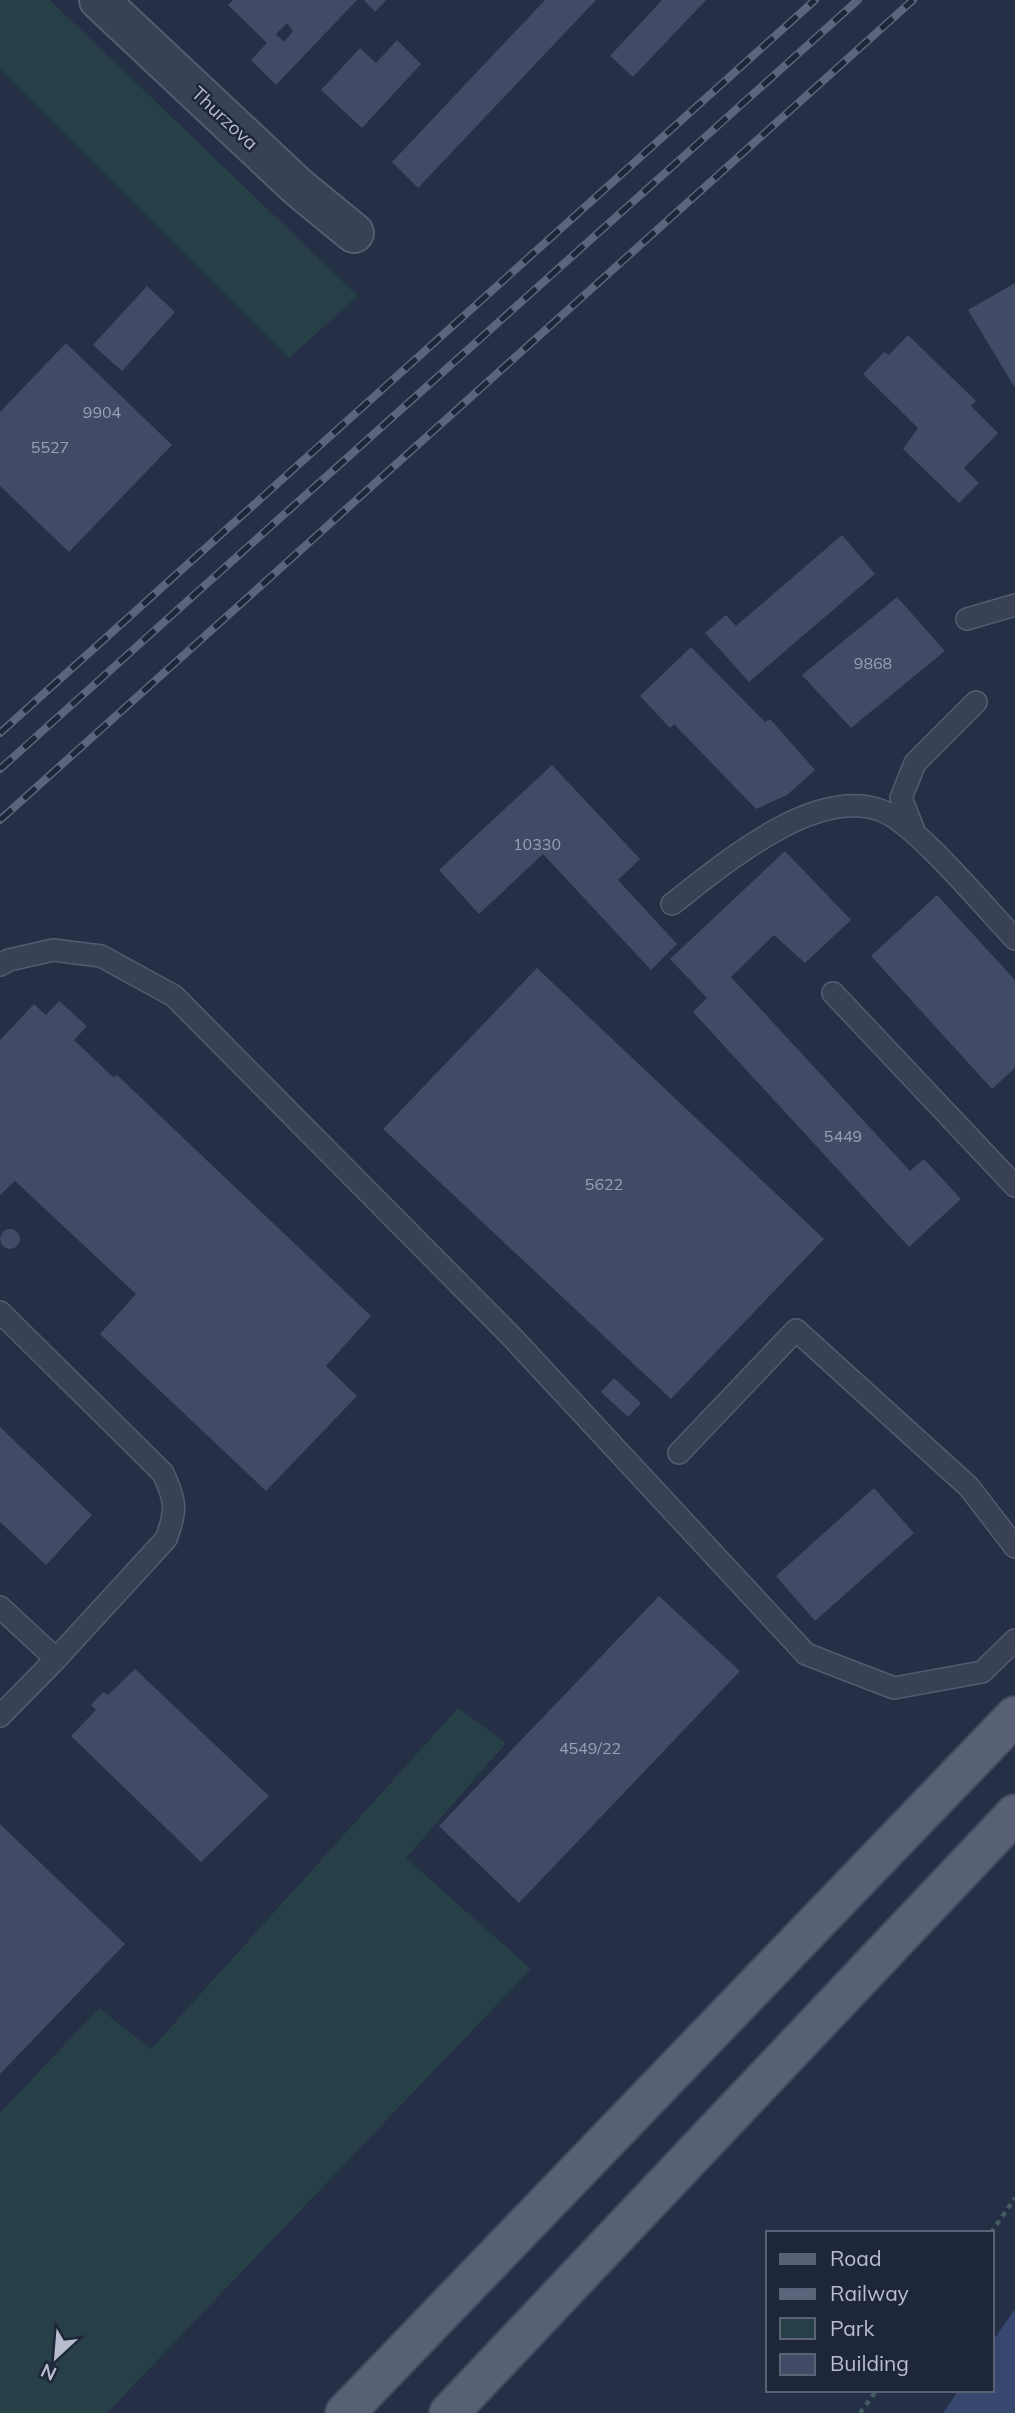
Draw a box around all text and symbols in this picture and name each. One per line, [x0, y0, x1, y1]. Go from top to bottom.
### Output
street label: Thurzova [187, 81, 263, 155]
house number: 9904 [83, 402, 122, 422]
house number: 5527 [31, 437, 69, 457]
house number: 9868 [854, 653, 892, 673]
house number: 10330 [513, 834, 561, 854]
house number: 5449 [824, 1126, 862, 1146]
house number: 5622 [585, 1174, 623, 1194]
house number: 4549/22 [559, 1738, 621, 1758]
legend [766, 2231, 994, 2392]
text: Road [830, 2245, 881, 2271]
text: Railway [830, 2280, 909, 2306]
text: Park [830, 2315, 874, 2341]
north arrow [21, 2322, 91, 2392]
text: Building [830, 2350, 909, 2376]
text: N [37, 2358, 60, 2386]

